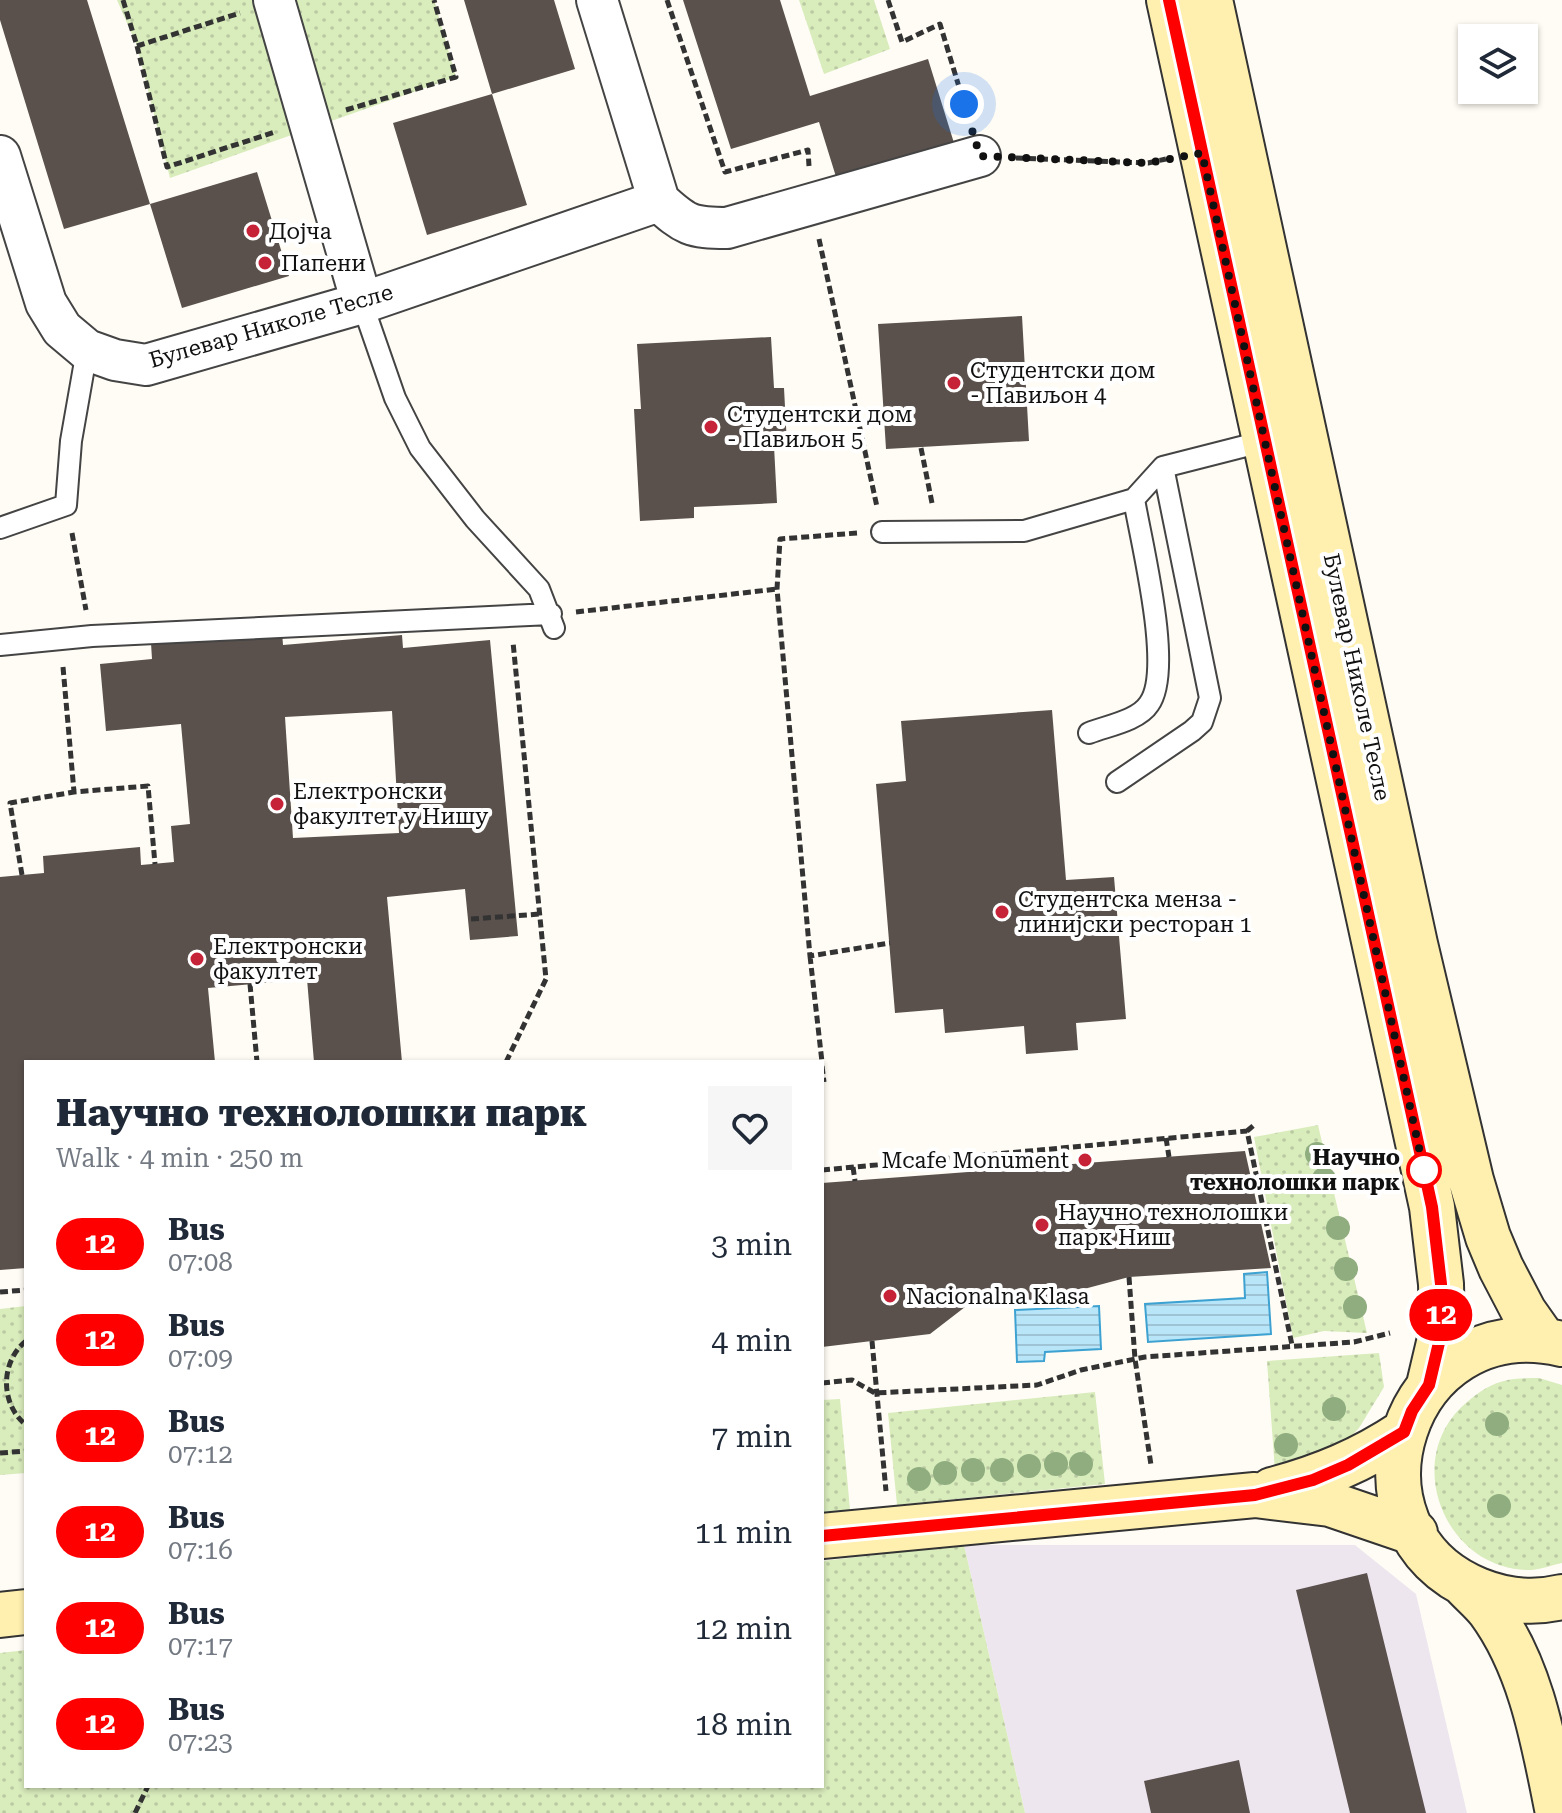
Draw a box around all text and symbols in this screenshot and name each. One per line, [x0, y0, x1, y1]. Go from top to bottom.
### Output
map controls [1458, 24, 1538, 104]
button: layers [1458, 24, 1538, 104]
your location [944, 84, 984, 124]
place label: Дојча [269, 219, 332, 244]
marker: Дојча [244, 222, 262, 240]
place label: Папени [281, 251, 366, 276]
marker: Папени [256, 254, 274, 272]
street label: Булевар Николе Тесле [146, 279, 396, 373]
place label: Студентски дом - Павиљон 4 [970, 358, 1155, 408]
marker: Студентски дом - Павиљон 4 [945, 374, 963, 392]
place label: Студентски дом - Павиљон 5 [727, 402, 912, 452]
marker: Студентски дом - Павиљон 5 [702, 418, 720, 436]
street label: Булевар Николе Тесле [1319, 551, 1395, 803]
place label: Електронски факултет у Нишу [293, 779, 488, 829]
marker: Електронски факултет у Нишу [268, 795, 286, 813]
place label: Студентска менза - линијски ресторан 1 [1018, 887, 1252, 937]
marker: Студентска менза - линијски ресторан 1 [993, 903, 1011, 921]
place label: Електронски факултет [213, 934, 363, 984]
marker: Електронски факултет [188, 950, 206, 968]
button: heart [708, 1086, 792, 1170]
text: Научно технолошки парк [56, 1091, 587, 1135]
text: Walk · 4 min · 250 m [56, 1143, 303, 1173]
place label: Научно технолошки парк [1190, 1145, 1400, 1195]
place label: Mcafe Monument [881, 1148, 1069, 1173]
marker: Mcafe Monument [1076, 1151, 1094, 1169]
marker: Научно технолошки парк [1407, 1153, 1441, 1187]
place label: Научно технолошки парк Ниш [1058, 1200, 1288, 1250]
text: Bus [168, 1212, 225, 1247]
marker: Научно технолошки парк Ниш [1033, 1216, 1051, 1234]
text: 12 [84, 1227, 116, 1260]
text: 3 min [711, 1227, 792, 1262]
text: 07:08 [168, 1247, 233, 1277]
place label: Nacionalna Klasa [906, 1284, 1089, 1309]
marker: Nacionalna Klasa [881, 1287, 899, 1305]
line badge: 12 [1405, 1289, 1477, 1341]
text: 12 [1425, 1298, 1457, 1331]
text: Bus [168, 1308, 225, 1343]
text: 12 [84, 1323, 116, 1356]
text: 4 min [711, 1323, 792, 1358]
text: 07:09 [168, 1343, 233, 1373]
text: Bus [168, 1404, 225, 1439]
text: 12 [84, 1419, 116, 1452]
text: 7 min [711, 1419, 792, 1454]
text: 07:12 [168, 1439, 233, 1469]
text: Bus [168, 1500, 225, 1535]
text: 12 [84, 1515, 116, 1548]
text: 11 min [695, 1515, 792, 1550]
text: 07:16 [168, 1535, 233, 1565]
text: Bus [168, 1596, 225, 1631]
text: 12 [84, 1611, 116, 1644]
text: 12 min [695, 1611, 792, 1646]
text: 07:17 [168, 1631, 233, 1661]
text: Bus [168, 1692, 225, 1727]
text: 12 [84, 1707, 116, 1740]
text: 18 min [695, 1707, 792, 1742]
text: 07:23 [168, 1727, 233, 1757]

